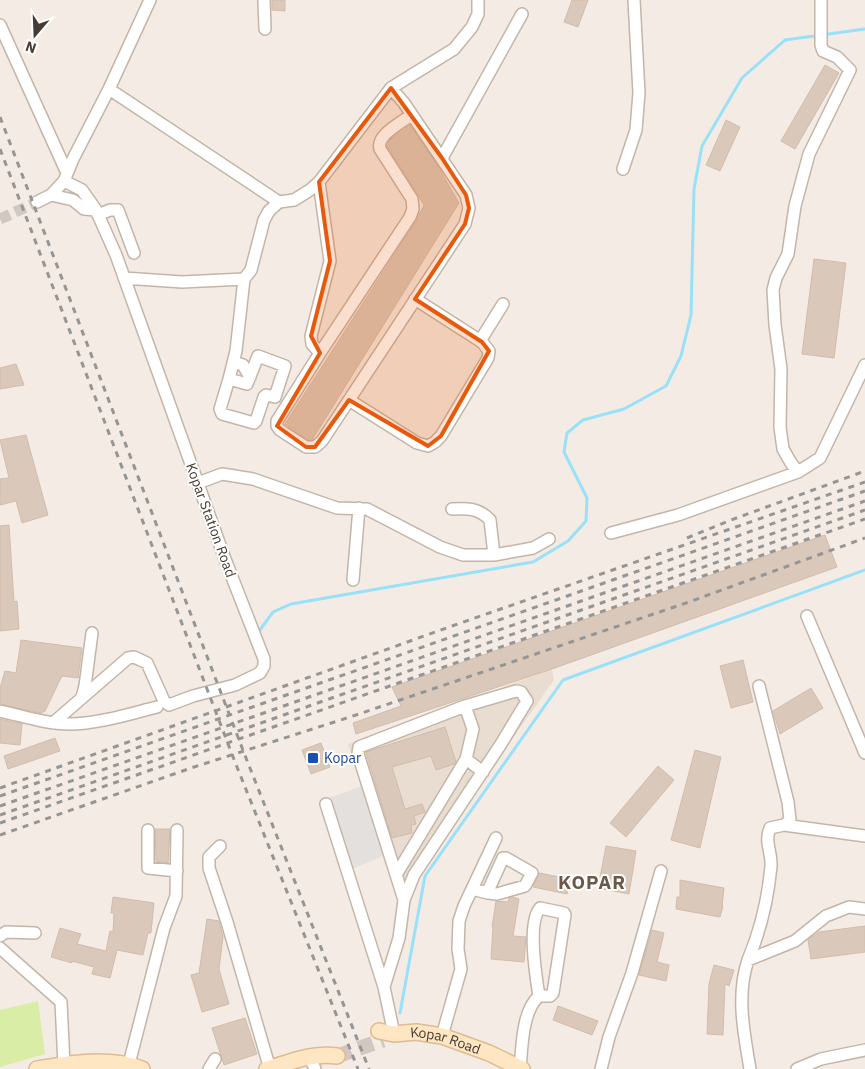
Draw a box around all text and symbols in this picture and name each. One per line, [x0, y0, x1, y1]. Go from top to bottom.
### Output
north arrow [10, 10, 60, 60]
text: N [23, 37, 38, 57]
street label: Kopar Station Road [182, 460, 240, 580]
place label: Kopar [324, 749, 361, 767]
marker: Kopar [306, 751, 320, 765]
district label: KOPAR [558, 870, 626, 894]
street label: Kopar Road [410, 1023, 483, 1058]

